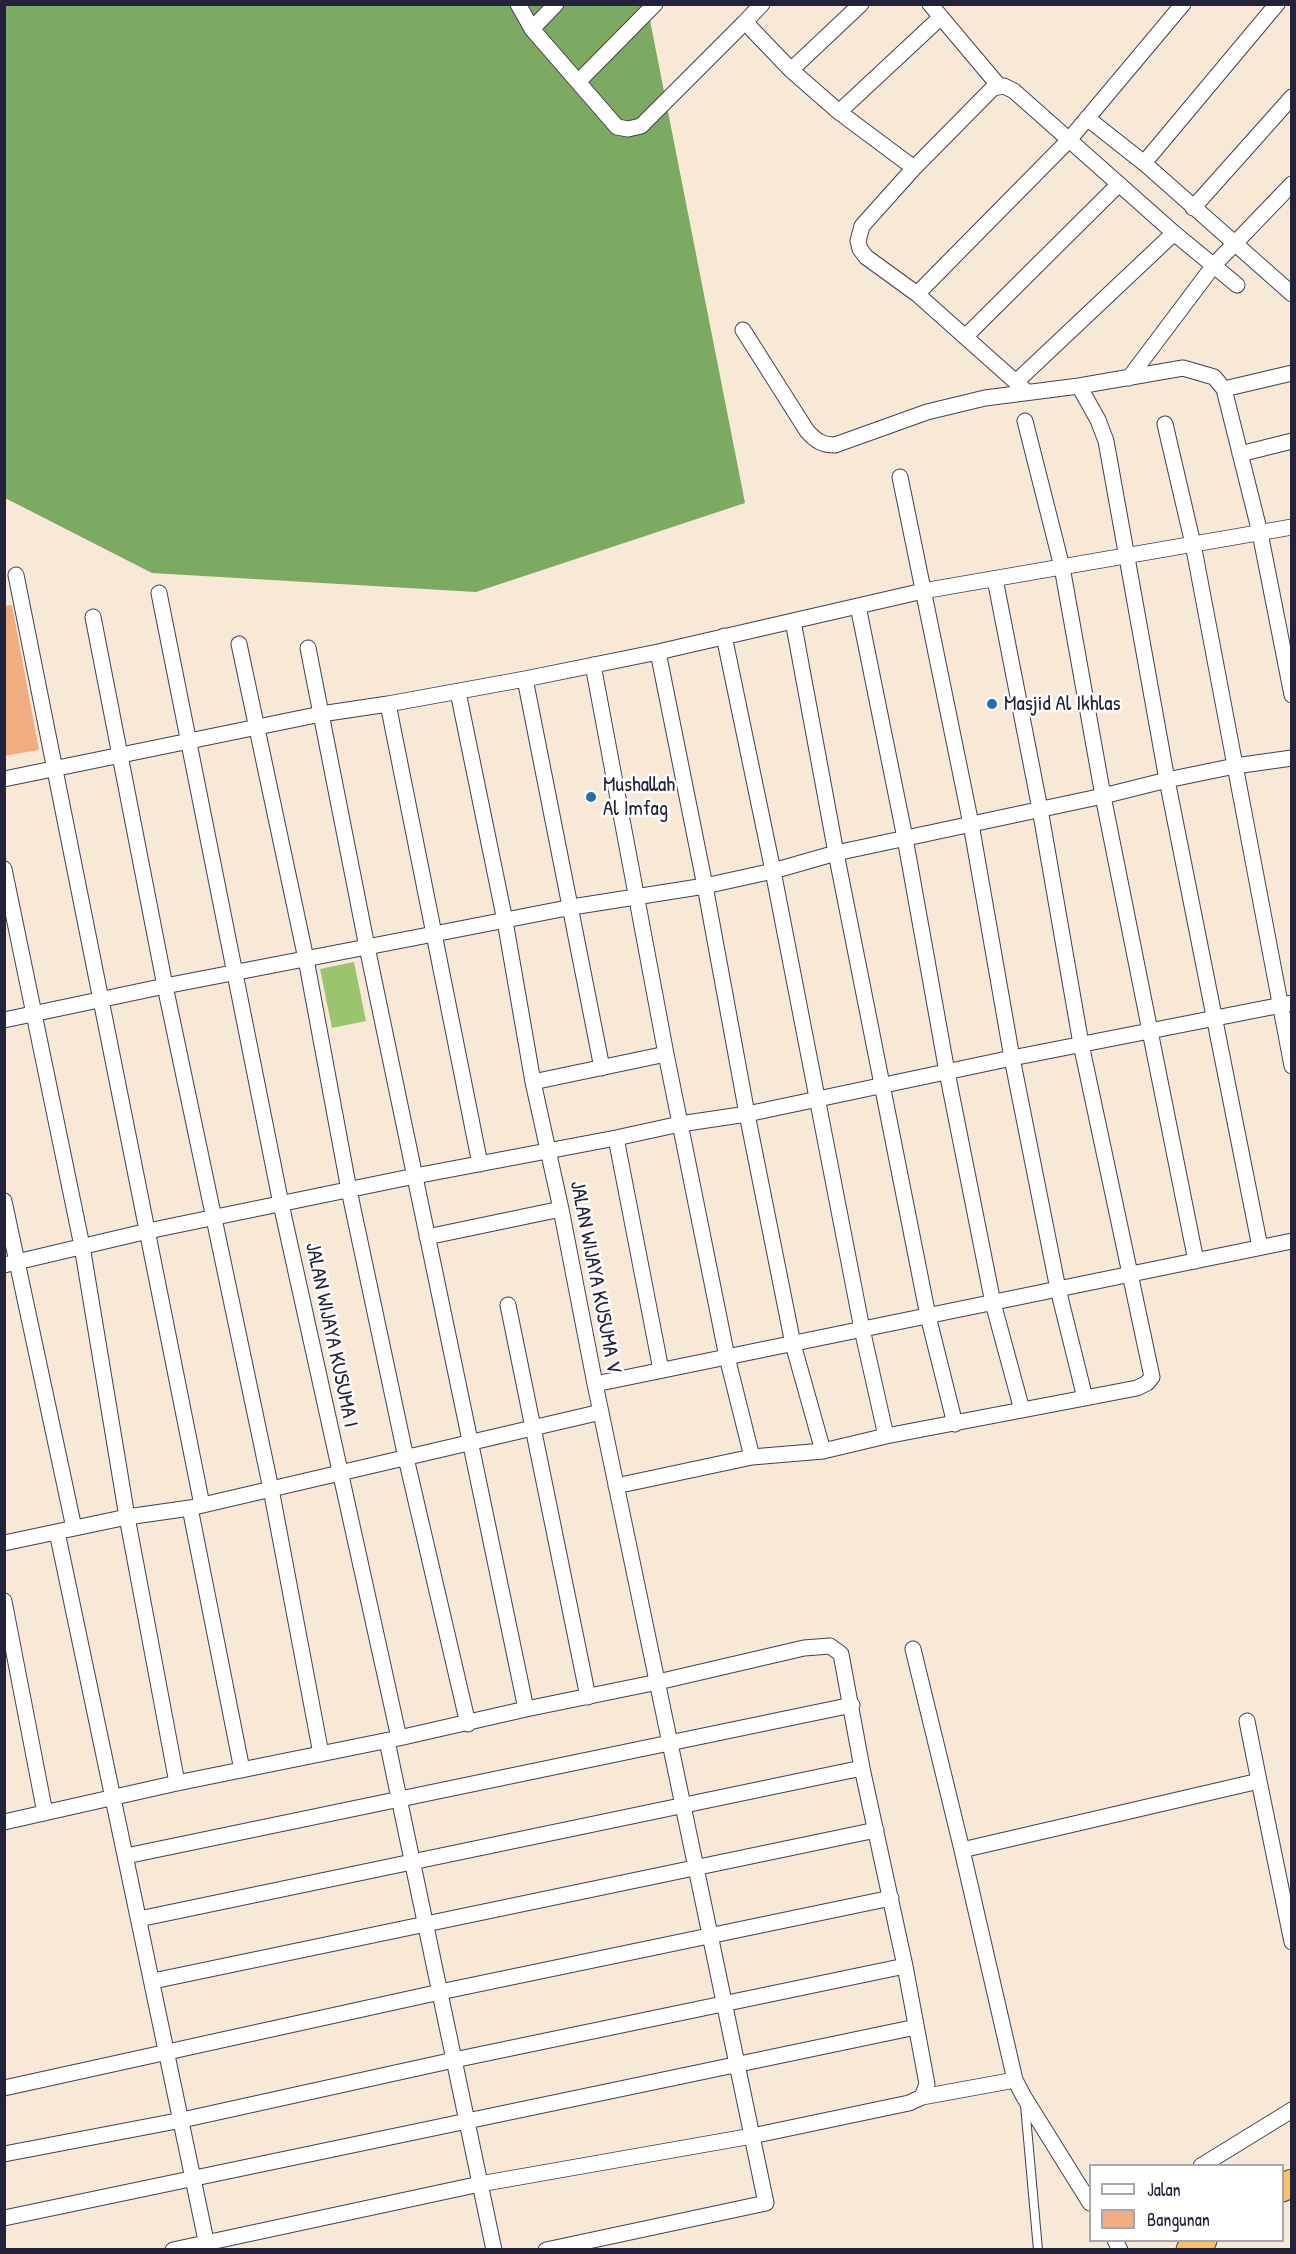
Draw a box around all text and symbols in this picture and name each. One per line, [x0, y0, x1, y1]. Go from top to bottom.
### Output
place label: Masjid Al Ikhlas [1004, 691, 1121, 717]
marker: Masjid Al Ikhlas [985, 697, 999, 711]
place label: Mushallah Al Imfag [603, 772, 675, 822]
marker: Mushallah Al Imfag [584, 790, 598, 804]
street label: JALAN WIJAYA KUSUMA V [564, 1179, 626, 1375]
street label: JALAN WIJAYA KUSUMA I [299, 1240, 363, 1430]
legend [1089, 2164, 1284, 2242]
text: Jalan [1147, 2177, 1181, 2202]
text: Bangunan [1147, 2207, 1210, 2232]

